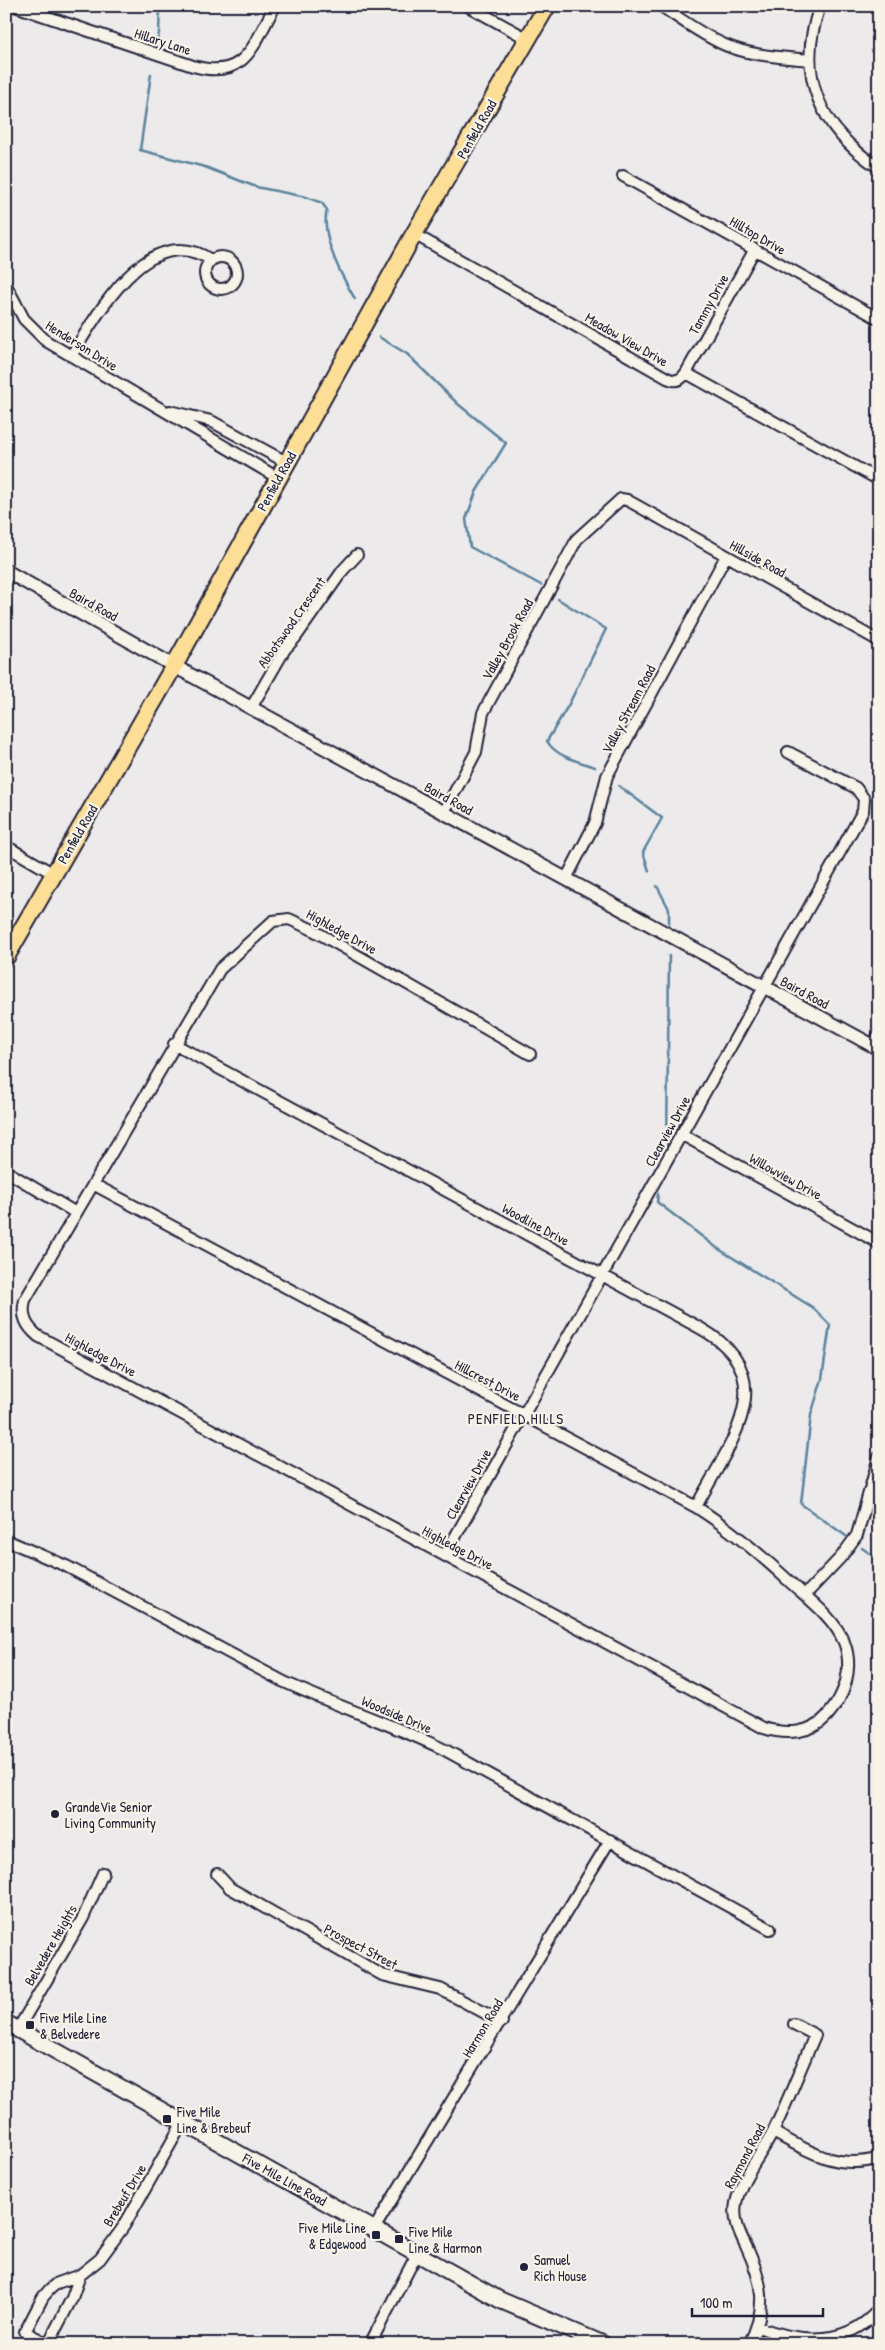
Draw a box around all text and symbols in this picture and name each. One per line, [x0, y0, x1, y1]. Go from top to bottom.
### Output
street label: Hillary Lane [132, 23, 194, 60]
street label: Penfield Road [451, 96, 501, 162]
street label: Hilltop Drive [726, 211, 790, 260]
street label: Tammy Drive [684, 270, 734, 338]
street label: Meadow View Drive [582, 308, 672, 371]
street label: Henderson Drive [42, 315, 122, 375]
street label: Penfield Road [252, 447, 300, 514]
street label: Hillside Road [727, 535, 790, 581]
street label: Abbotswood Crescent [253, 573, 330, 671]
street label: Baird Road [66, 583, 122, 625]
street label: Valley Brook Road [477, 595, 538, 683]
street label: Valley Stream Road [597, 661, 660, 757]
street label: Baird Road [421, 777, 477, 819]
street label: Penfield Road [52, 801, 102, 867]
street label: Highledge Drive [303, 904, 381, 959]
street label: Baird Road [777, 971, 833, 1013]
street label: Clearview Drive [640, 1092, 694, 1170]
street label: Willowview Drive [746, 1148, 826, 1204]
street label: Woodline Drive [499, 1198, 573, 1250]
street label: Highledge Drive [62, 1327, 140, 1382]
street label: Hillcrest Drive [452, 1355, 525, 1405]
district label: PENFIELD HILLS [468, 1408, 564, 1429]
street label: Clearview Drive [441, 1445, 495, 1523]
street label: Highledge Drive [419, 1520, 497, 1575]
street label: Woodside Drive [359, 1691, 435, 1737]
place label: GrandeVie Senior Living Community [65, 1797, 156, 1833]
marker: GrandeVie Senior Living Community [49, 1808, 61, 1820]
street label: Belvedere Heights [19, 1901, 82, 1989]
street label: Prospect Street [320, 1919, 401, 1974]
street label: Harmon Road [457, 1995, 507, 2061]
place label: Five Mile Line & Belvedere [39, 2008, 107, 2043]
marker: Five Mile Line & Belvedere [24, 2019, 36, 2031]
place label: Five Mile Line & Brebeuf [176, 2102, 251, 2137]
marker: Five Mile Line & Brebeuf [161, 2113, 173, 2125]
street label: Raymond Road [719, 2120, 770, 2192]
street label: Five Mile Line Road [239, 2148, 331, 2210]
street label: Brebeuf Drive [98, 2160, 150, 2230]
place label: Five Mile Line & Edgewood [298, 2218, 367, 2254]
place label: Five Mile Line & Harmon [408, 2222, 482, 2257]
marker: Five Mile Line & Edgewood [370, 2229, 382, 2241]
marker: Five Mile Line & Harmon [393, 2233, 405, 2245]
place label: Samuel Rich House [534, 2250, 587, 2285]
marker: Samuel Rich House [518, 2261, 530, 2273]
scale bar [692, 2285, 824, 2317]
text: 100 m [700, 2292, 733, 2313]

